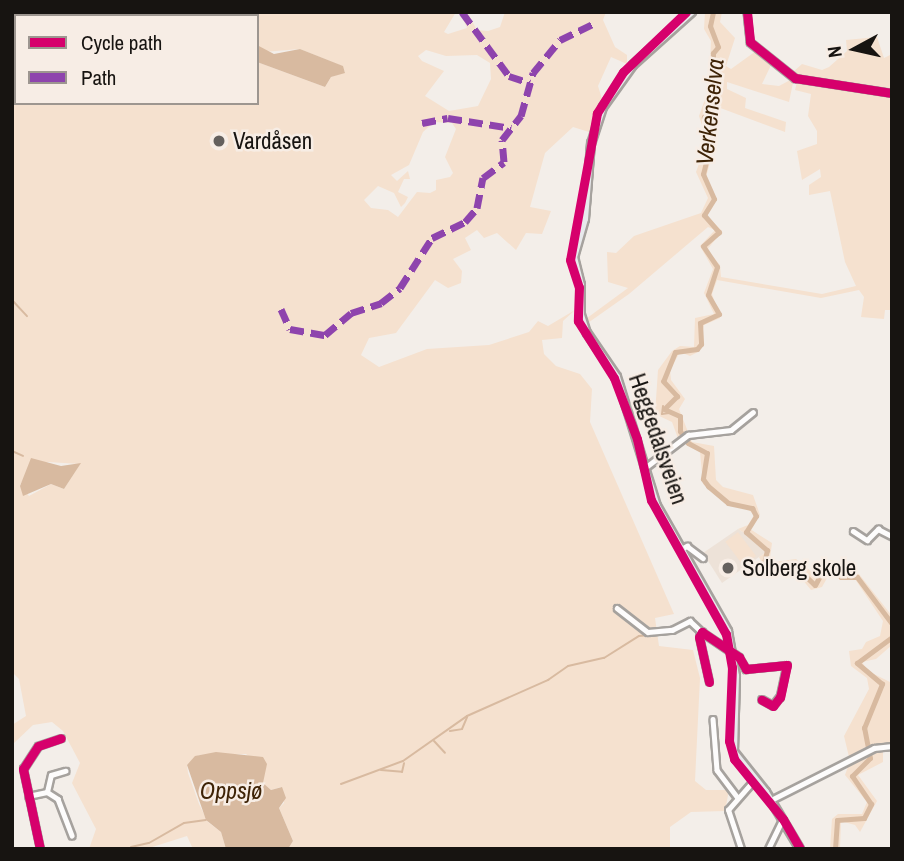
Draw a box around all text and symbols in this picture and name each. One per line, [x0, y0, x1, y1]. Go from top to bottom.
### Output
legend [14, 14, 259, 105]
north arrow [820, 14, 890, 84]
text: Cycle path [81, 28, 162, 57]
text: N [821, 45, 848, 59]
water label: Verkenselva [690, 57, 730, 167]
text: Path [81, 63, 116, 92]
place label: Vardåsen [233, 127, 312, 155]
marker: Vardåsen [211, 133, 227, 149]
street label: Heggedalsveien [623, 370, 693, 508]
place label: Solberg skole [742, 554, 856, 582]
marker: Solberg skole [720, 560, 736, 576]
water label: Oppsjø [200, 777, 262, 805]

